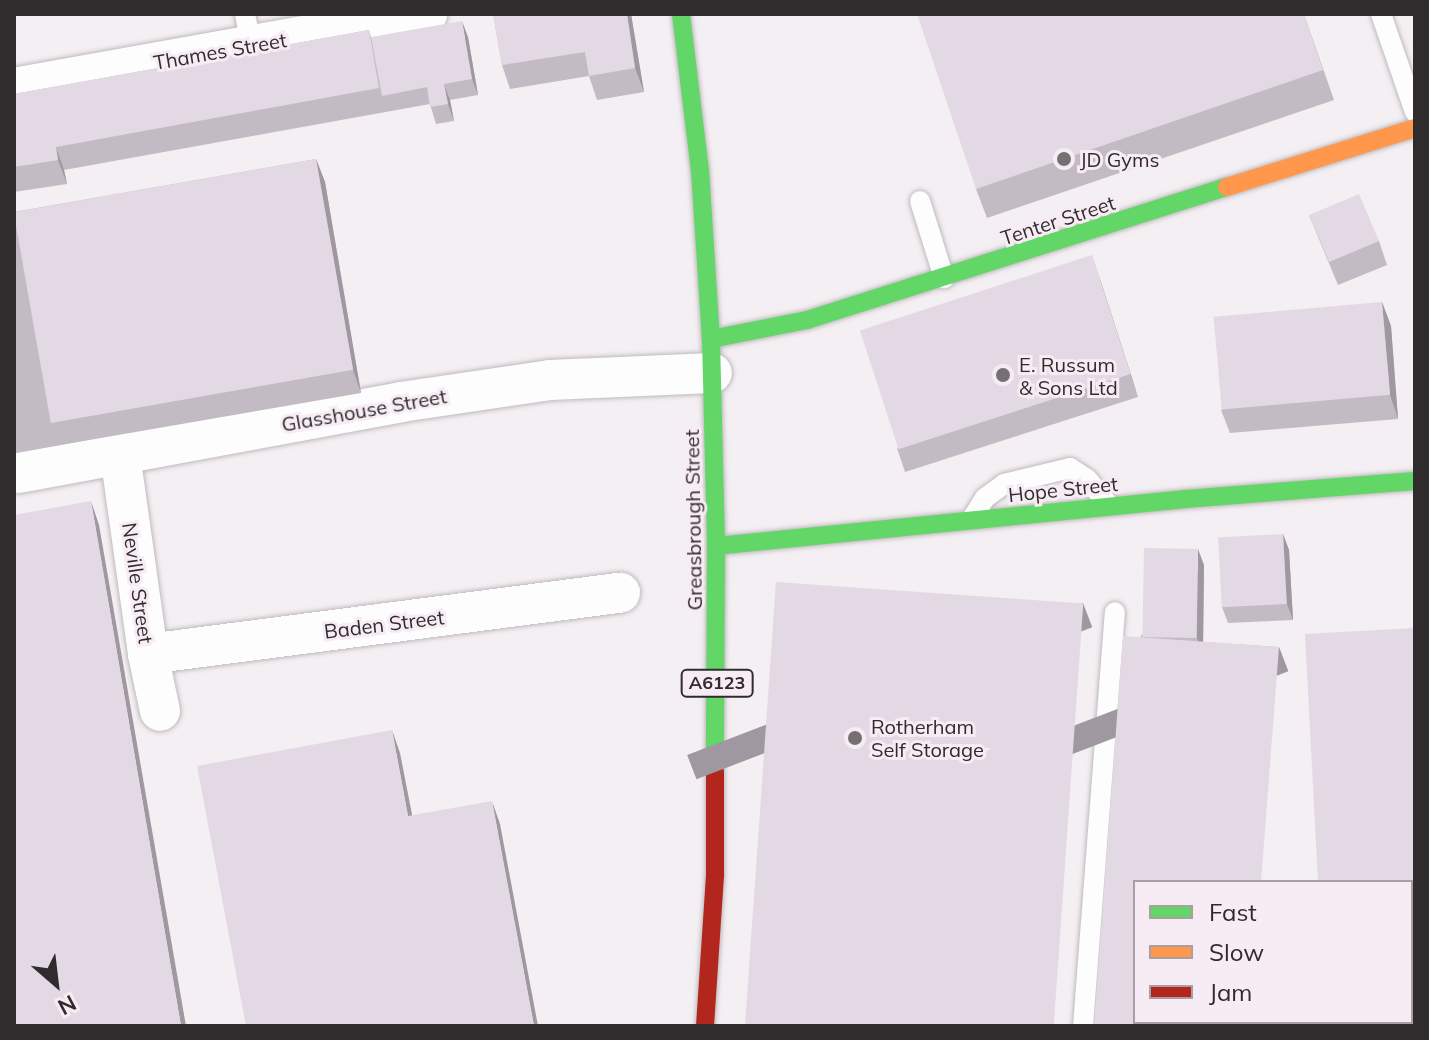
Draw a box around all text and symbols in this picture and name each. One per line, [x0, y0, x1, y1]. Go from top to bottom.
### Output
street label: Thames Street [152, 27, 288, 75]
place label: JD Gyms [1080, 147, 1159, 171]
marker: JD Gyms [1055, 150, 1073, 168]
street label: Tenter Street [998, 190, 1118, 250]
place label: E. Russum & Sons Ltd [1019, 352, 1118, 399]
marker: E. Russum & Sons Ltd [994, 366, 1012, 384]
street label: Glasshouse Street [280, 384, 448, 436]
street label: Greasbrough Street [679, 429, 707, 611]
street label: Hope Street [1007, 471, 1119, 507]
street label: Neville Street [118, 521, 158, 645]
street label: Baden Street [323, 605, 445, 643]
road number: A6123 [679, 669, 755, 697]
place label: Rotherham Self Storage [871, 714, 984, 761]
marker: Rotherham Self Storage [846, 729, 864, 747]
legend [1133, 880, 1413, 1024]
text: Fast [1209, 897, 1257, 927]
text: Slow [1209, 937, 1264, 967]
north arrow [16, 944, 96, 1024]
text: Jam [1209, 977, 1252, 1007]
text: N [53, 989, 81, 1021]

